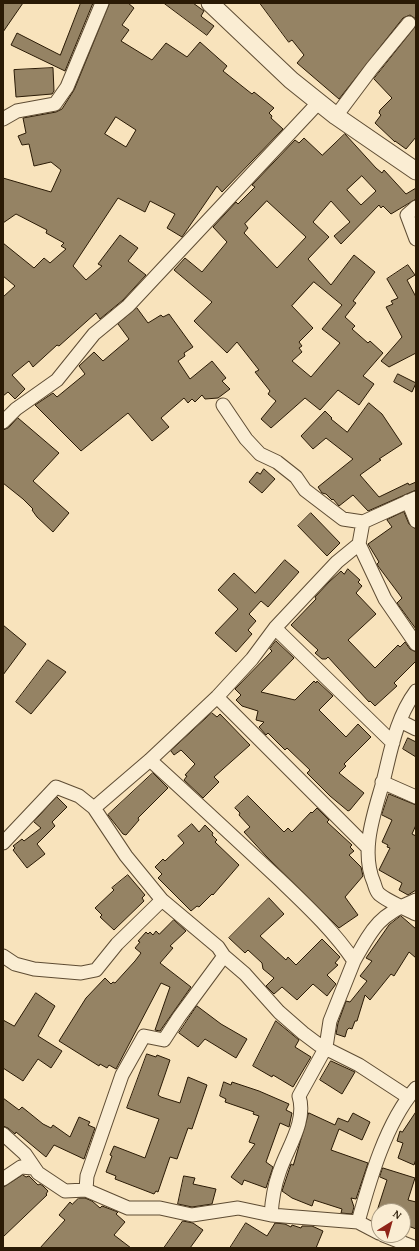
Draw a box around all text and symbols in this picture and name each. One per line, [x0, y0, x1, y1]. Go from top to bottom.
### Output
north arrow [371, 1203, 411, 1243]
text: N [390, 1206, 405, 1223]

